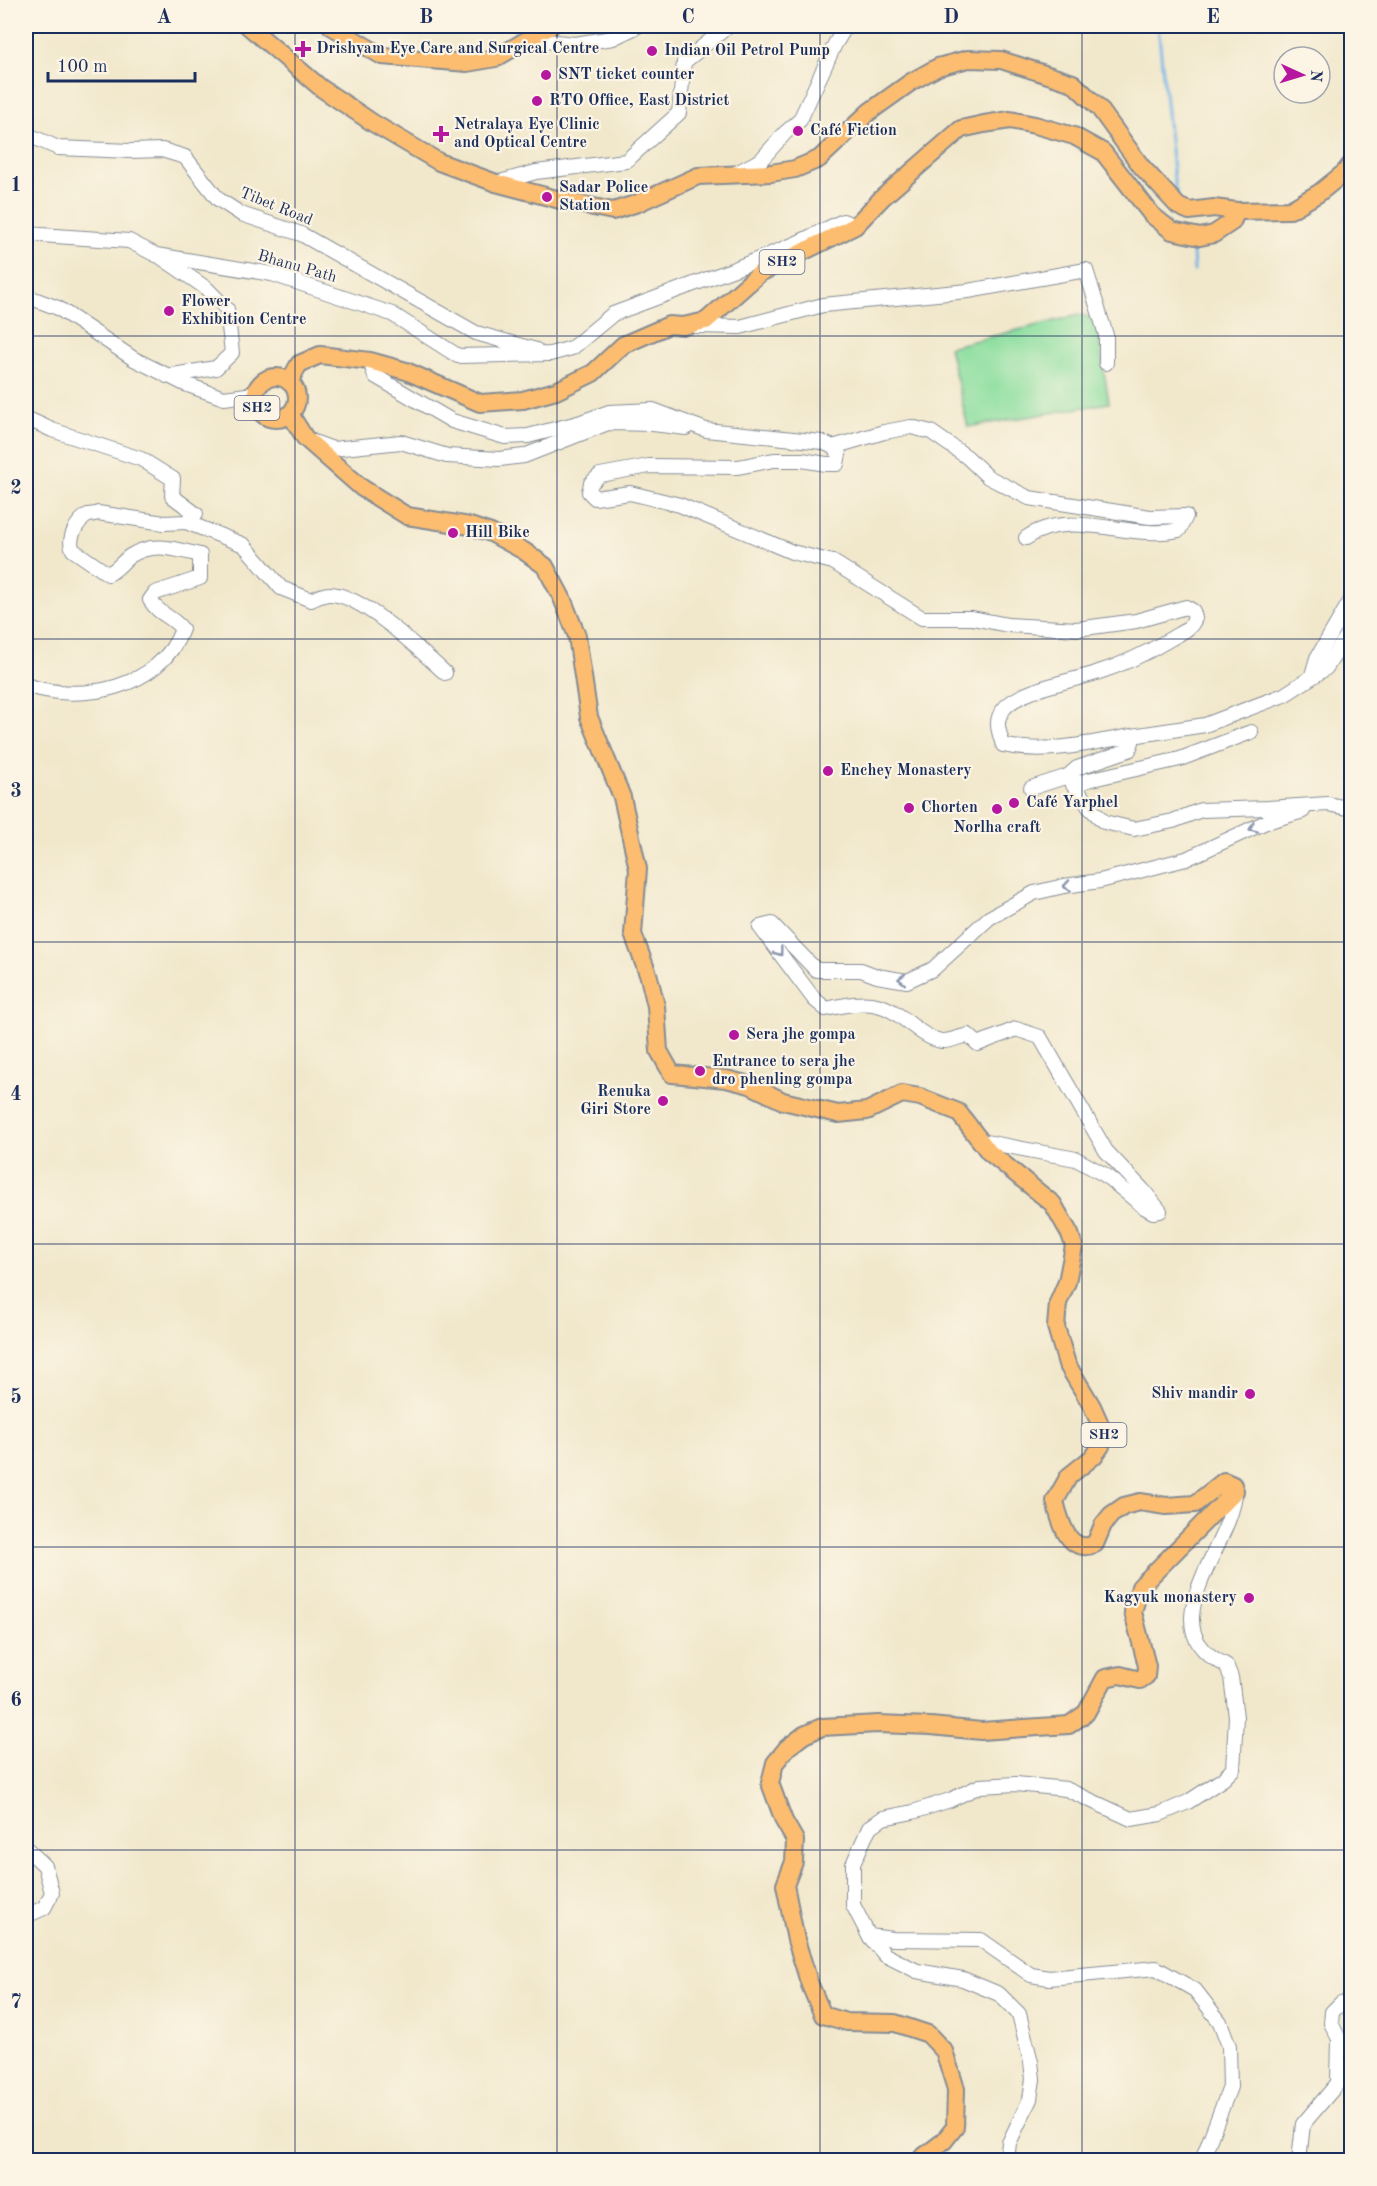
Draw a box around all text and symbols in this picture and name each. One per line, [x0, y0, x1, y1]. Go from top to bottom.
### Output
text: A [156, 8, 172, 28]
text: B [419, 8, 433, 28]
text: C [681, 8, 695, 28]
text: D [943, 8, 959, 28]
text: E [1206, 8, 1220, 28]
marker: Drishyam Eye Care and Surgical Centre [294, 40, 312, 58]
place label: Drishyam Eye Care and Surgical Centre [316, 41, 599, 57]
place label: Indian Oil Petrol Pump [664, 43, 830, 59]
marker: Indian Oil Petrol Pump [645, 44, 659, 58]
scale bar [48, 45, 195, 83]
north arrow [1272, 45, 1332, 105]
text: 100 m [57, 58, 108, 76]
place label: SNT ticket counter [558, 67, 695, 83]
marker: SNT ticket counter [539, 68, 553, 82]
text: N [1307, 69, 1323, 83]
place label: RTO Office, East District [549, 93, 730, 109]
marker: RTO Office, East District [530, 94, 544, 108]
place label: Netralaya Eye Clinic and Optical Centre [454, 117, 600, 151]
place label: Café Fiction [810, 123, 897, 139]
marker: Café Fiction [791, 124, 805, 138]
marker: Netralaya Eye Clinic and Optical Centre [432, 125, 450, 143]
text: 1 [10, 176, 22, 196]
place label: Sadar Police Station [559, 180, 648, 214]
street label: Tibet Road [237, 185, 315, 229]
marker: Sadar Police Station [540, 190, 554, 204]
street label: Bhanu Path [256, 248, 339, 286]
road number: SH2 [760, 250, 804, 274]
place label: Flower Exhibition Centre [181, 294, 307, 328]
marker: Flower Exhibition Centre [162, 304, 176, 318]
road number: SH2 [234, 396, 280, 420]
text: 2 [10, 479, 22, 499]
place label: Hill Bike [465, 525, 530, 541]
marker: Hill Bike [446, 526, 460, 540]
place label: Enchey Monastery [840, 763, 972, 779]
marker: Enchey Monastery [821, 764, 835, 778]
text: 3 [10, 782, 22, 802]
place label: Café Yarphel [1026, 795, 1118, 811]
marker: Café Yarphel [1007, 796, 1021, 810]
place label: Chorten [921, 800, 978, 816]
marker: Chorten [902, 801, 916, 815]
marker: Norlha craft [990, 802, 1004, 816]
place label: Norlha craft [953, 820, 1041, 836]
one-way arrow [1248, 821, 1259, 833]
one-way arrow [1063, 879, 1072, 891]
one-way arrow [772, 946, 783, 957]
one-way arrow [897, 973, 906, 985]
place label: Sera jhe gompa [746, 1027, 856, 1043]
marker: Sera jhe gompa [727, 1028, 741, 1042]
place label: Entrance to sera jhe dro phenling gompa [712, 1054, 855, 1088]
marker: Entrance to sera jhe dro phenling gompa [693, 1064, 707, 1078]
place label: Renuka Giri Store [580, 1084, 651, 1118]
text: 4 [10, 1085, 22, 1105]
marker: Renuka Giri Store [656, 1094, 670, 1108]
place label: Shiv mandir [1151, 1386, 1238, 1402]
text: 5 [10, 1387, 22, 1408]
marker: Shiv mandir [1243, 1387, 1257, 1401]
road number: SH2 [1082, 1423, 1126, 1447]
place label: Kagyuk monastery [1104, 1590, 1237, 1606]
marker: Kagyuk monastery [1242, 1591, 1256, 1605]
text: 6 [10, 1691, 22, 1711]
text: 7 [10, 1993, 22, 2013]

